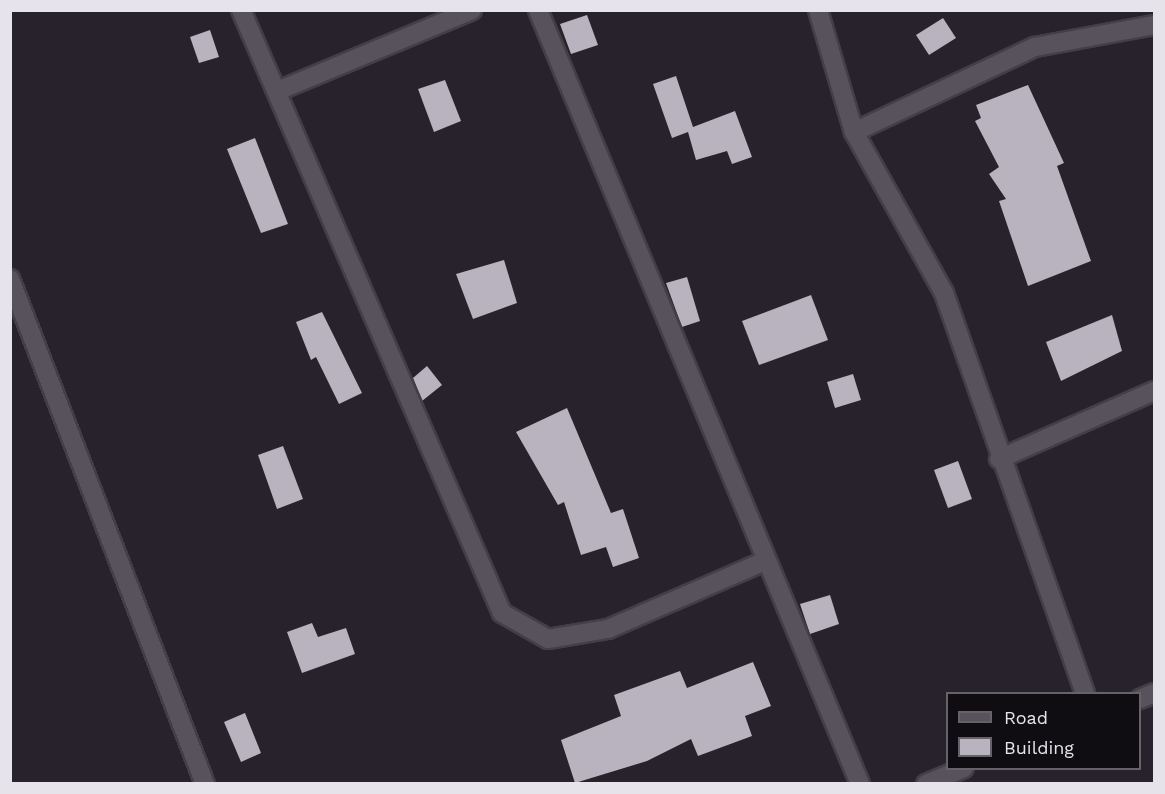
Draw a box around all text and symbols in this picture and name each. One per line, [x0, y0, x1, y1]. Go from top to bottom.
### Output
legend [946, 692, 1141, 770]
text: Road [1004, 707, 1048, 728]
text: Building [1004, 737, 1074, 758]

